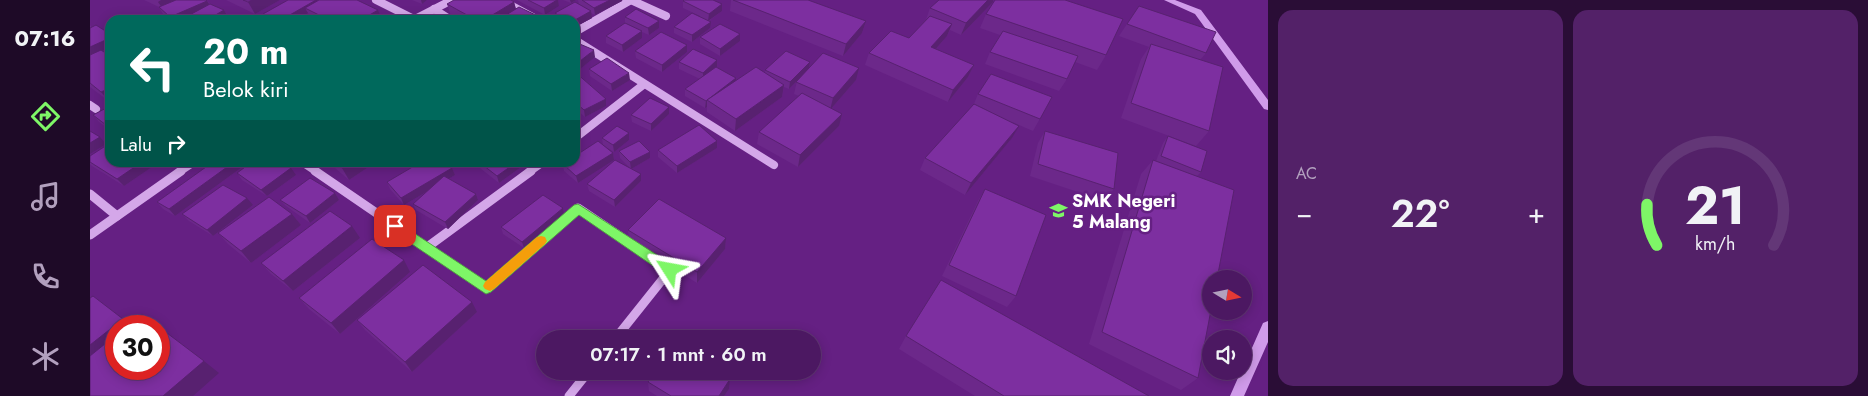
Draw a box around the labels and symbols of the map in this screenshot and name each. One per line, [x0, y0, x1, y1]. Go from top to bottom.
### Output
place label: SMK Negeri 5 Malang [1072, 188, 1176, 235]
school or university icon: SMK Negeri 5 Malang [1048, 201, 1068, 221]
pin [374, 205, 416, 247]
position arrow [643, 243, 695, 295]
north arrow [1202, 270, 1252, 320]
speed limit sign: 30 [105, 315, 170, 380]

